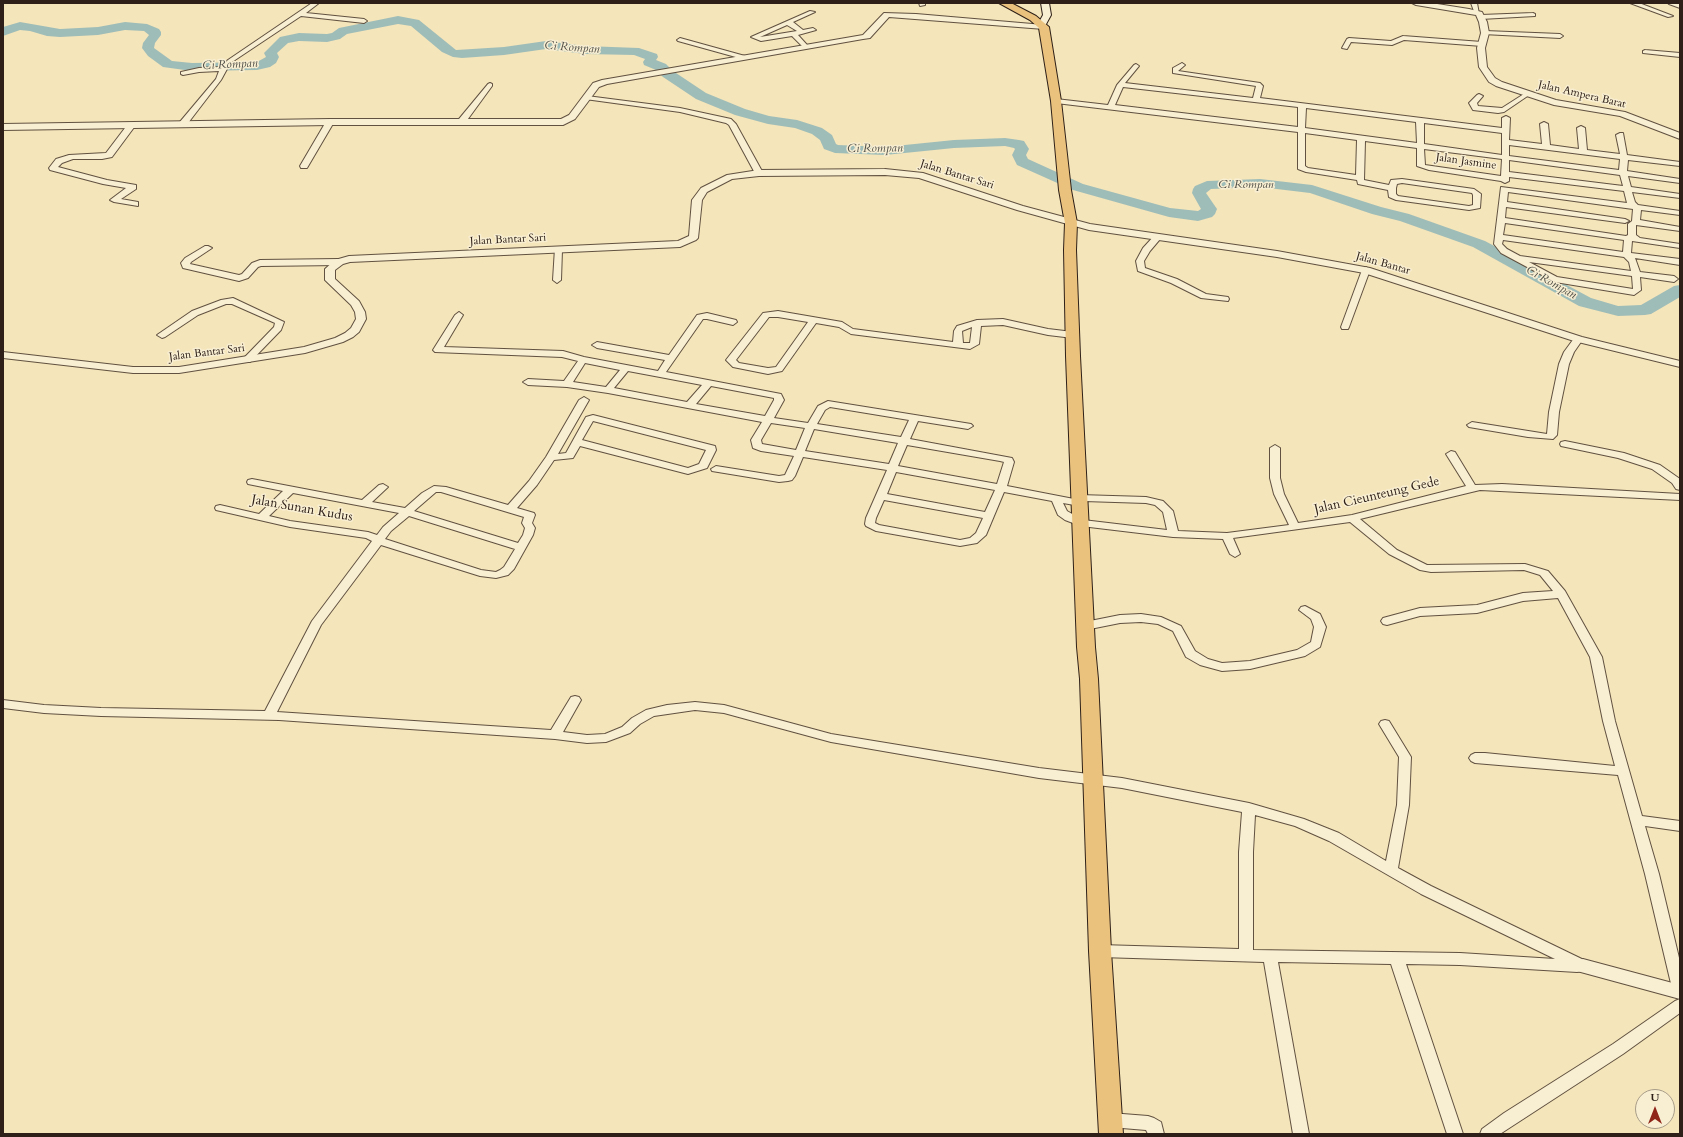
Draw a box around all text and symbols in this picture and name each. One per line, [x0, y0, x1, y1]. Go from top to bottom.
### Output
water label: Ci Rompan [544, 39, 600, 57]
water label: Ci Rompan [202, 56, 258, 74]
street label: Jalan Ampera Barat [1537, 79, 1627, 111]
water label: Ci Rompan [847, 141, 903, 157]
street label: Jalan Jasmine [1435, 151, 1497, 173]
street label: Jalan Bantar Sari [919, 158, 995, 192]
water label: Ci Rompan [1218, 178, 1274, 192]
street label: Jalan Bantar Sari [470, 231, 546, 249]
street label: Jalan Bantar [1354, 250, 1412, 278]
water label: Ci Rompan [1523, 263, 1579, 303]
street label: Jalan Bantar Sari [168, 342, 246, 364]
street label: Jalan Cieunteung Gede [1313, 474, 1441, 518]
street label: Jalan Sunan Kudus [250, 492, 354, 526]
north arrow [1635, 1089, 1675, 1129]
text: U [1651, 1090, 1659, 1105]

